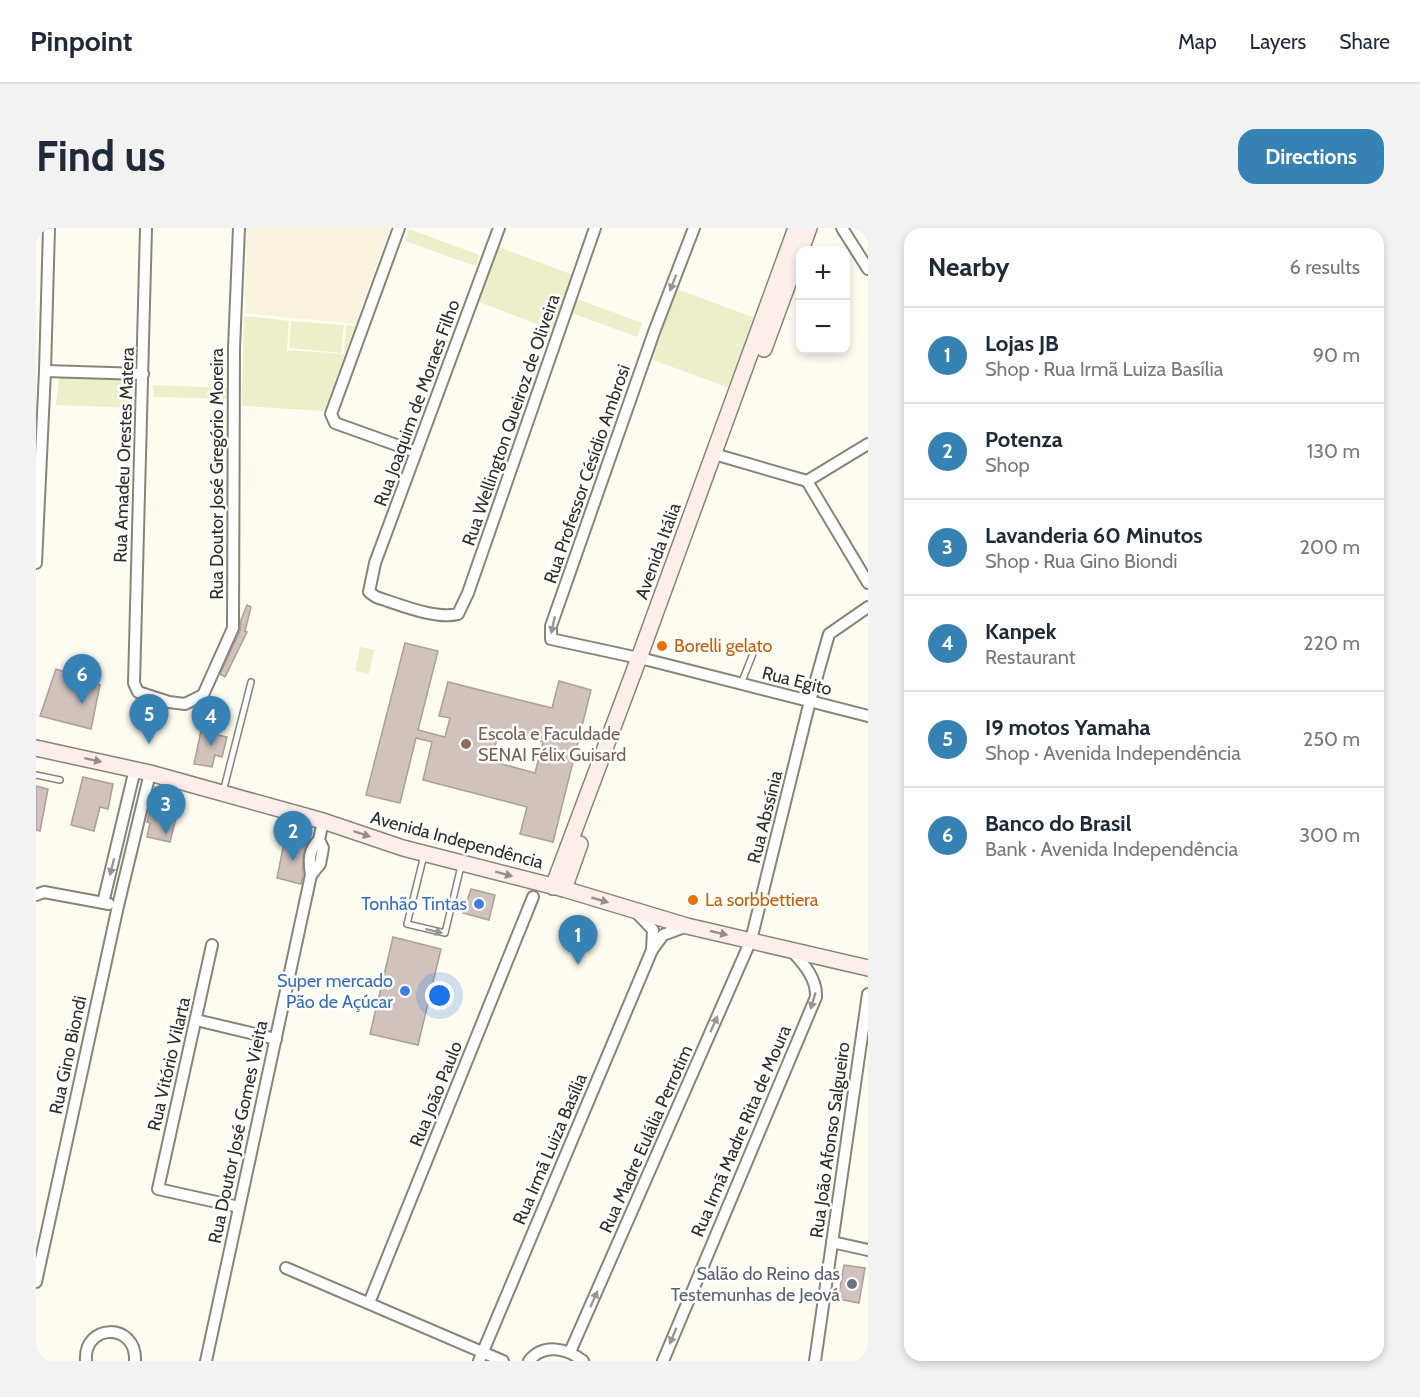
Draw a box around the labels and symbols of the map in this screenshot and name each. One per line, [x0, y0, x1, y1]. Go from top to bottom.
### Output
one-way arrow [668, 274, 678, 292]
street label: Rua Wellington Queiroz de Oliveira [458, 291, 565, 549]
street label: Rua Joaquim de Moraes Filho [369, 297, 465, 509]
street label: Rua Amadeu Orestes Matera [109, 346, 139, 563]
street label: Rua Doutor José Gregório Moreira [206, 348, 228, 600]
street label: Rua Professor Césídio Ambrosi [539, 362, 635, 586]
street label: Avenida Itália [630, 500, 686, 602]
one-way arrow [548, 616, 557, 635]
place label: Borelli gelato [674, 635, 773, 657]
marker: Borelli gelato [655, 639, 669, 653]
pin: 6 [62, 654, 102, 704]
street label: Rua Egito [760, 662, 834, 700]
pin: 5 [130, 694, 168, 744]
pin: 4 [192, 696, 231, 746]
place label: Escola e Faculdade SENAI Félix Guisard [478, 723, 626, 766]
marker: Escola e Faculdade SENAI Félix Guisard [459, 737, 473, 751]
one-way arrow [84, 756, 102, 766]
street label: Rua Abssínia [743, 768, 787, 866]
pin: 3 [146, 784, 186, 834]
street label: Avenida Independência [368, 806, 546, 874]
pin: 2 [274, 812, 312, 861]
one-way arrow [353, 830, 371, 840]
one-way arrow [106, 858, 116, 876]
one-way arrow [495, 870, 513, 879]
place label: La sorbbettiera [705, 889, 819, 911]
place label: Tonhão Tintas [361, 893, 467, 915]
marker: La sorbbettiera [686, 893, 700, 907]
one-way arrow [591, 896, 609, 905]
marker: Tonhão Tintas [472, 897, 486, 911]
pin: 1 [558, 916, 598, 965]
one-way arrow [425, 926, 443, 936]
one-way arrow [710, 928, 729, 938]
place label: Super mercado Pão de Açúcar [277, 970, 393, 1013]
your location [425, 981, 454, 1010]
marker: Super mercado Pão de Açúcar [398, 984, 412, 998]
one-way arrow [808, 992, 817, 1010]
street label: Rua Gino Biondi [45, 994, 91, 1116]
street label: Rua Vitório Vilarta [143, 995, 195, 1133]
one-way arrow [710, 1015, 719, 1032]
street label: Rua Doutor José Gomes Vieita [204, 1018, 272, 1246]
street label: Rua Irmã Madre Rita de Moura [686, 1022, 796, 1240]
street label: Rua João Paulo [405, 1038, 467, 1150]
street label: Rua João Afonso Salgueiro [805, 1040, 855, 1239]
street label: Rua Madre Eulália Perrotim [595, 1042, 697, 1236]
street label: Rua Irmã Luiza Basília [508, 1070, 592, 1228]
place label: Salão do Reino das Testemunhas de Jeová [671, 1263, 840, 1306]
marker: Salão do Reino das Testemunhas de Jeová [845, 1277, 859, 1291]
one-way arrow [589, 1289, 599, 1307]
one-way arrow [668, 1327, 677, 1345]

